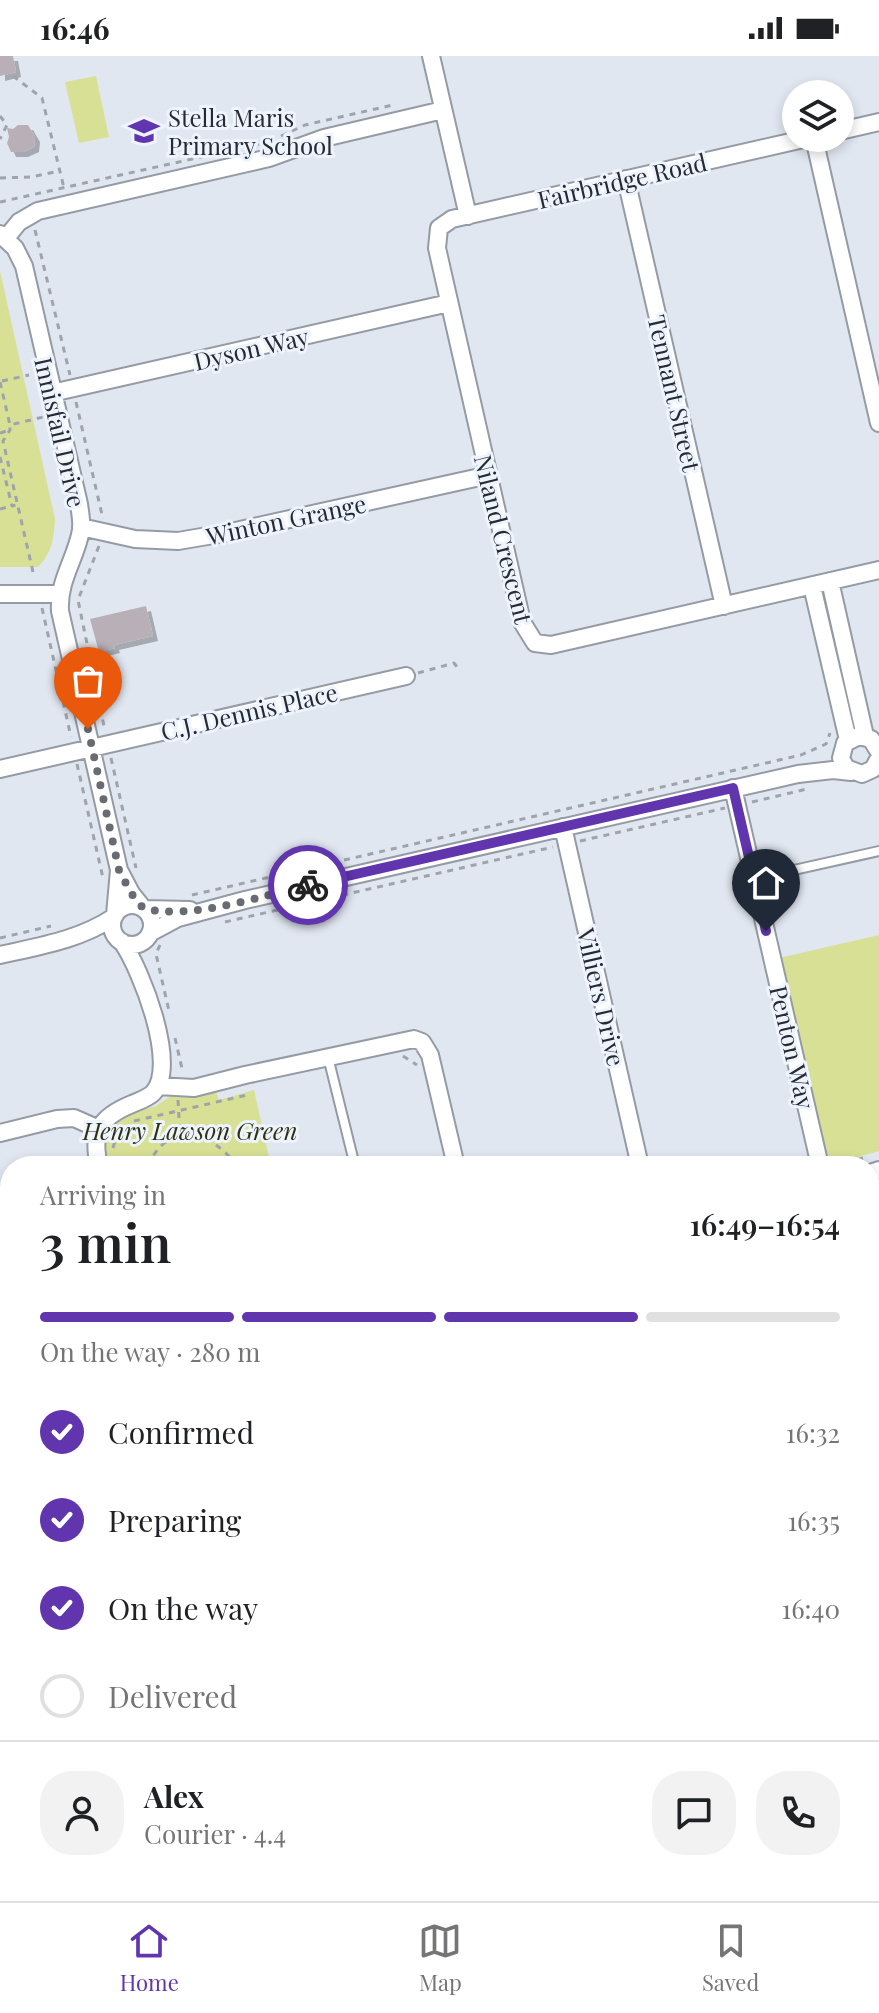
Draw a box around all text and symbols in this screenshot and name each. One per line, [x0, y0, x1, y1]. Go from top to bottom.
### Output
text: 16:46 [40, 8, 110, 48]
map controls [782, 80, 854, 152]
button: layers [782, 80, 854, 152]
place label: Stella Maris Primary School [168, 101, 333, 161]
school or university icon: Stella Maris Primary School [127, 114, 161, 148]
street label: Fairbridge Road [534, 145, 710, 215]
street label: Tennant Street [641, 312, 709, 475]
street label: Dyson Way [190, 319, 312, 377]
street label: Innisfail Drive [28, 354, 94, 510]
street label: Niland Crescent [468, 451, 541, 627]
street label: Winton Grange [202, 486, 369, 552]
pin [54, 647, 122, 729]
icon: bag [66, 659, 110, 703]
street label: C.J. Dennis Place [158, 675, 340, 747]
courier [268, 845, 348, 925]
pin [732, 849, 800, 931]
icon: home [744, 861, 788, 905]
icon: bike [286, 863, 330, 907]
street label: Villiers Drive [570, 924, 633, 1069]
street label: Penton Way [763, 982, 823, 1112]
park label: Henry Lawson Green [82, 1114, 297, 1146]
text: Arriving in [40, 1177, 166, 1212]
text: 16:49–16:54 [689, 1204, 840, 1244]
text: 3 min [40, 1207, 171, 1276]
text: On the way · 280 m [40, 1334, 260, 1369]
icon: check [40, 1410, 84, 1454]
text: Confirmed [108, 1412, 254, 1452]
text: 16:32 [786, 1415, 840, 1450]
icon: check [40, 1498, 84, 1542]
text: Preparing [108, 1500, 241, 1540]
text: 16:35 [788, 1503, 840, 1538]
icon: check [40, 1586, 84, 1630]
text: On the way [108, 1588, 258, 1628]
text: 16:40 [782, 1591, 840, 1626]
text: Delivered [108, 1676, 237, 1716]
button: person [40, 1771, 124, 1855]
button: chat [652, 1771, 736, 1855]
button: phone [756, 1771, 840, 1855]
text: Alex [144, 1776, 204, 1816]
text: Courier · 4.4 [144, 1816, 286, 1851]
tab: Home [120, 1919, 179, 1997]
tab: Map [418, 1919, 462, 1997]
tab: Saved [702, 1919, 759, 1997]

